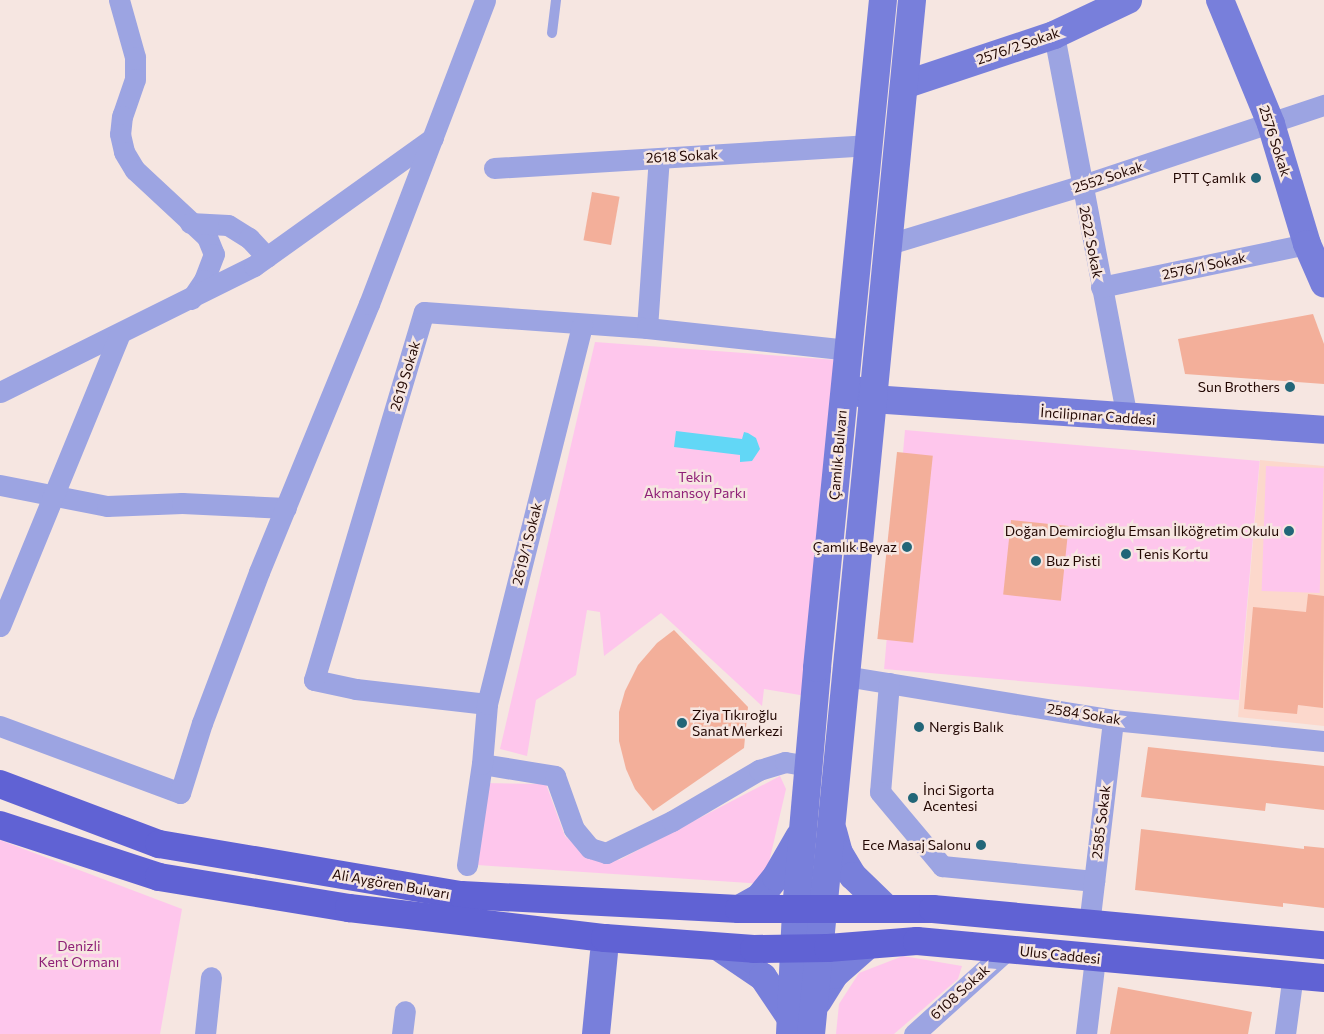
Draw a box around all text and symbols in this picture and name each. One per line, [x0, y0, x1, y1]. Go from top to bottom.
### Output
street label: 2576/2 Sokak [974, 24, 1062, 68]
street label: 2576 Sokak [1256, 103, 1294, 179]
street label: 2618 Sokak [645, 146, 719, 166]
street label: 2552 Sokak [1071, 158, 1145, 196]
place label: PTT Çamlık [1173, 170, 1246, 186]
marker: PTT Çamlık [1250, 172, 1262, 184]
street label: 2622 Sokak [1076, 204, 1106, 280]
street label: 2576/1 Sokak [1161, 249, 1247, 283]
street label: 2619 Sokak [386, 339, 424, 413]
place label: Sun Brothers [1198, 379, 1280, 395]
marker: Sun Brothers [1284, 381, 1296, 393]
street label: İncilipınar Caddesi [1040, 404, 1156, 428]
street label: Çamlık Bulvarı [826, 409, 850, 501]
park label: Tekin Akmansoy Parkı [644, 469, 746, 502]
street label: 2619/1 Sokak [509, 501, 545, 587]
place label: Doğan Demircioğlu Emsan İlköğretim Okulu [1005, 523, 1279, 539]
marker: Doğan Demircioğlu Emsan İlköğretim Okulu [1283, 525, 1295, 537]
place label: Çamlık Beyaz [813, 539, 897, 555]
marker: Çamlık Beyaz [901, 541, 913, 553]
place label: Tenis Kortu [1136, 546, 1208, 562]
marker: Tenis Kortu [1120, 548, 1132, 560]
place label: Buz Pisti [1046, 553, 1101, 569]
marker: Buz Pisti [1030, 555, 1042, 567]
street label: 2584 Sokak [1046, 700, 1122, 728]
place label: Ziya Tıkıroğlu Sanat Merkezi [692, 707, 783, 740]
marker: Ziya Tıkıroğlu Sanat Merkezi [676, 717, 688, 729]
place label: Nergis Balık [929, 719, 1004, 735]
marker: Nergis Balık [913, 721, 925, 733]
place label: İnci Sigorta Acentesi [923, 782, 994, 814]
street label: 2585 Sokak [1088, 784, 1114, 860]
marker: İnci Sigorta Acentesi [907, 792, 919, 804]
place label: Ece Masaj Salonu [862, 837, 971, 853]
marker: Ece Masaj Salonu [975, 839, 987, 851]
street label: Ali Aygören Bulvarı [331, 865, 451, 903]
park label: Denizli Kent Ormanı [39, 938, 119, 970]
street label: Ulus Caddesi [1019, 942, 1101, 968]
street label: 6108 Sokak [927, 961, 993, 1023]

